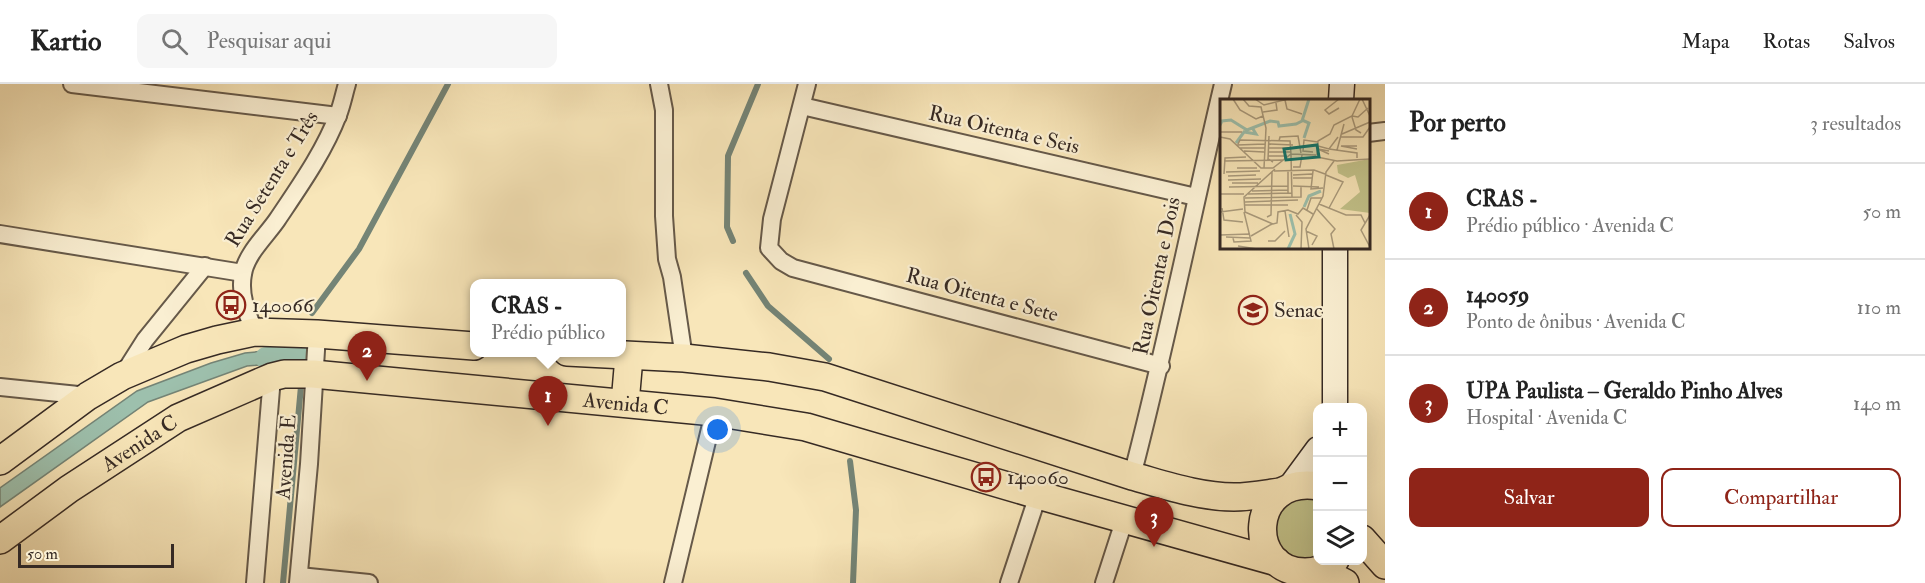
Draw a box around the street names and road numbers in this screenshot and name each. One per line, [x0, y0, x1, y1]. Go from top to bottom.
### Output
street label: Rua Oitenta e Seis [926, 100, 1082, 160]
street label: Rua Setenta e Três [219, 106, 325, 252]
street label: Rua Oitenta e Dois [1127, 195, 1187, 357]
street label: Rua Oitenta e Sete [903, 262, 1061, 328]
street label: Avenida C [581, 386, 670, 421]
street label: Avenida C [95, 408, 183, 478]
street label: Avenida E [269, 414, 302, 501]

